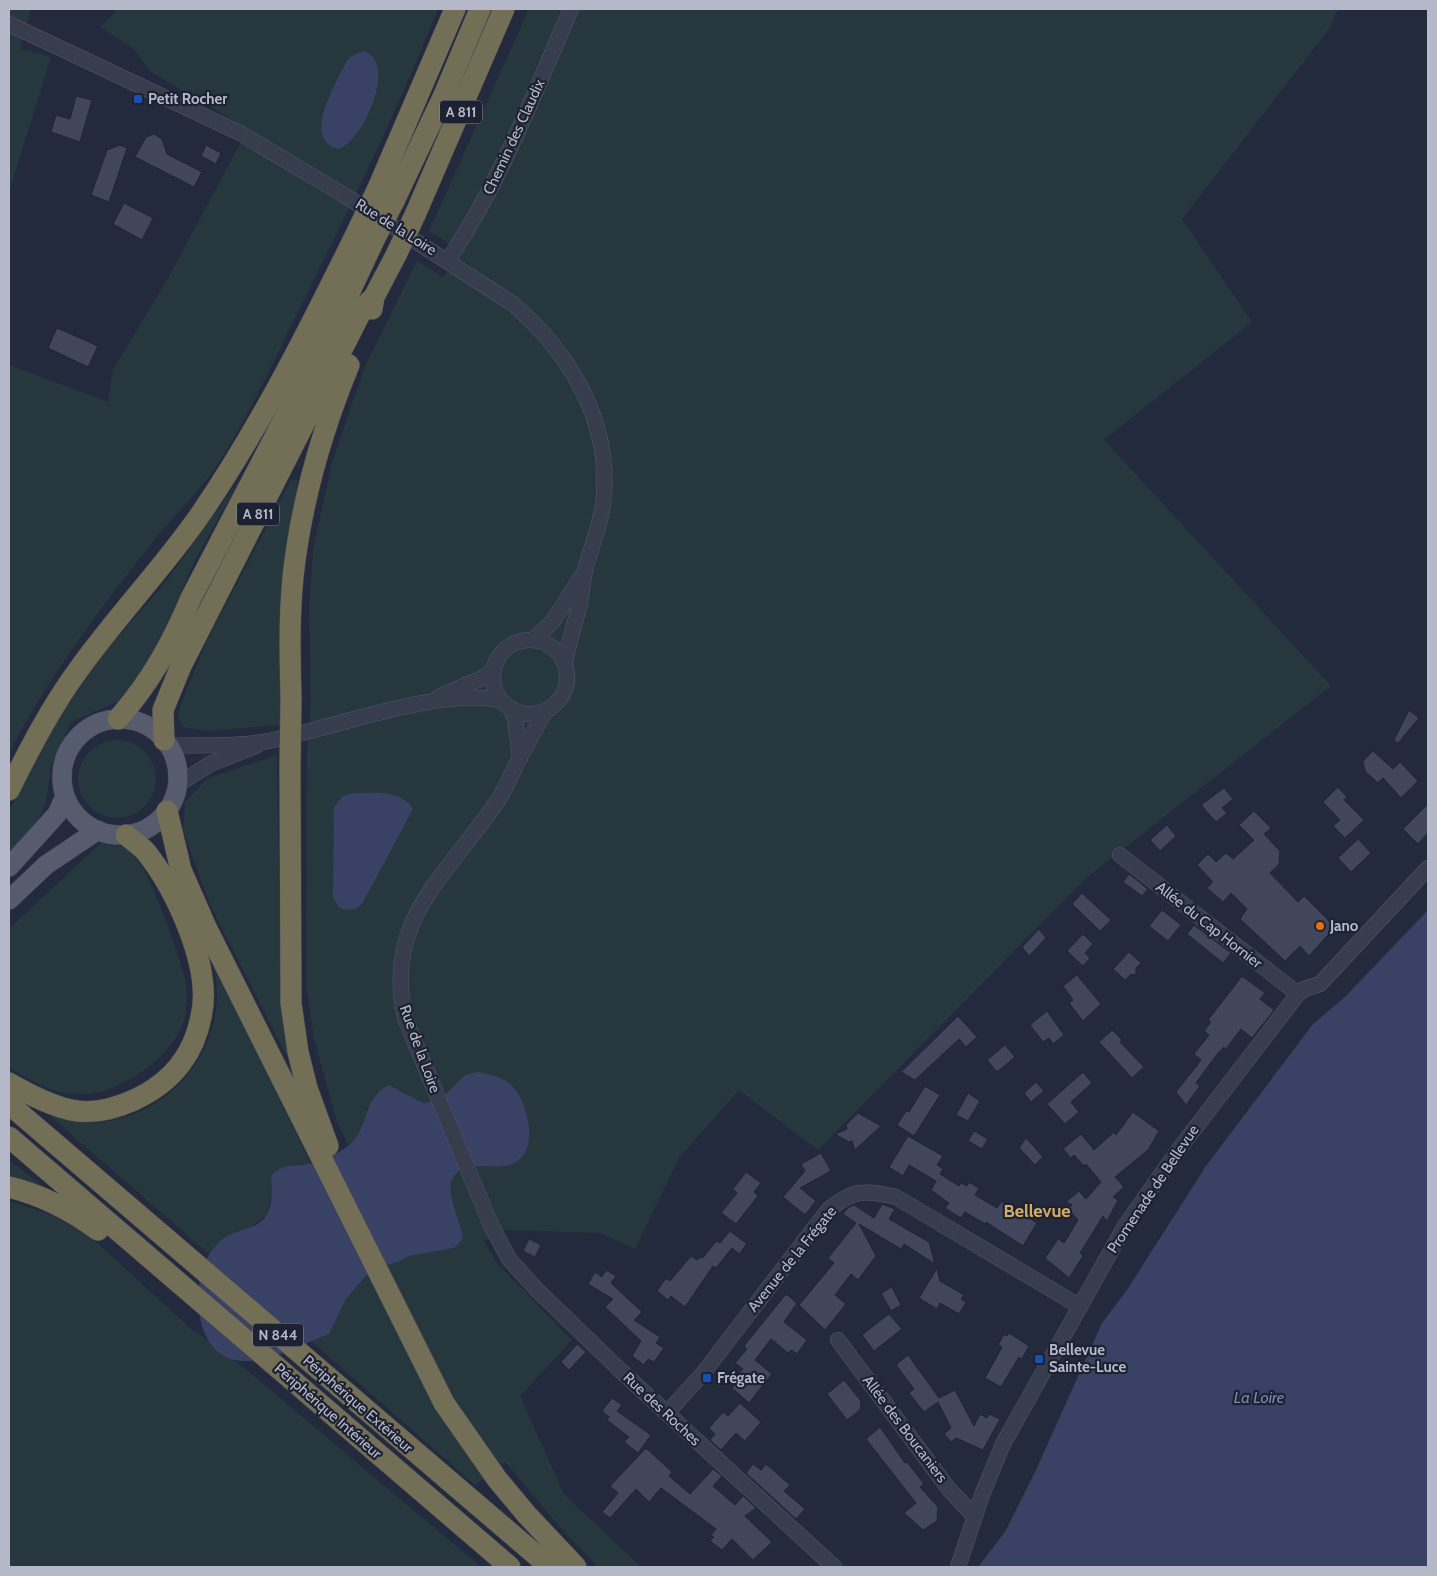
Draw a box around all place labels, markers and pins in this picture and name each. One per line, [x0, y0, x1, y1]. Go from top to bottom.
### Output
place label: Petit Rocher [148, 90, 227, 108]
marker: Petit Rocher [132, 93, 144, 105]
place label: Jano [1329, 917, 1359, 935]
marker: Jano [1314, 920, 1326, 932]
place label: Bellevue Sainte-Luce [1049, 1341, 1127, 1376]
marker: Bellevue Sainte-Luce [1033, 1353, 1045, 1365]
place label: Frégate [717, 1369, 765, 1387]
marker: Frégate [701, 1372, 713, 1384]

